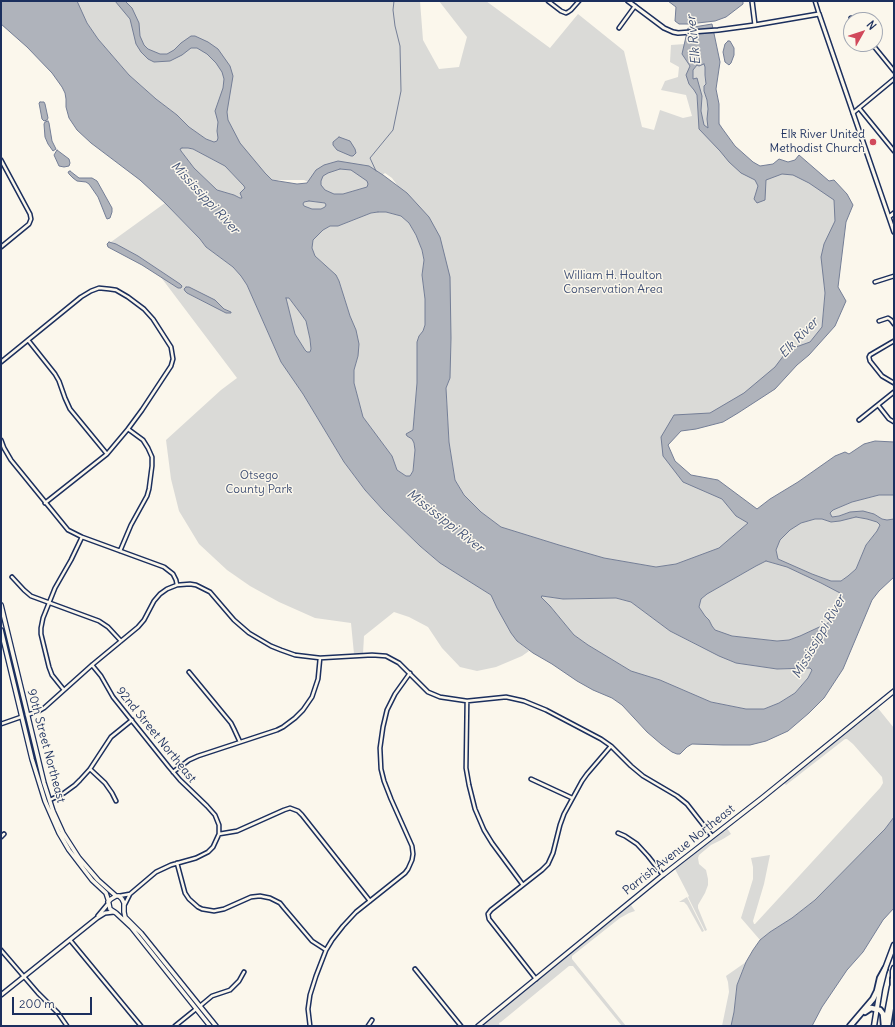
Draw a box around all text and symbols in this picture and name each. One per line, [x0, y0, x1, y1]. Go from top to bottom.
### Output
north arrow [843, 12, 883, 52]
water label: Elk River [684, 14, 704, 66]
text: N [864, 18, 879, 32]
place label: Elk River United Methodist Church [769, 128, 865, 156]
marker: Elk River United Methodist Church [868, 137, 878, 147]
water label: Mississippi River [167, 158, 243, 238]
park label: William H. Houlton Conservation Area [563, 269, 663, 297]
water label: Elk River [776, 315, 822, 361]
park label: Otsego County Park [226, 469, 292, 497]
water label: Mississippi River [403, 486, 487, 556]
water label: Mississippi River [789, 593, 849, 681]
street label: 92nd Street Northeast [113, 684, 199, 786]
street label: 90th Street Northeast [24, 688, 68, 804]
street label: Parrish Avenue Northeast [620, 802, 738, 898]
scale bar [14, 989, 94, 1015]
text: 200 m [19, 996, 55, 1011]

